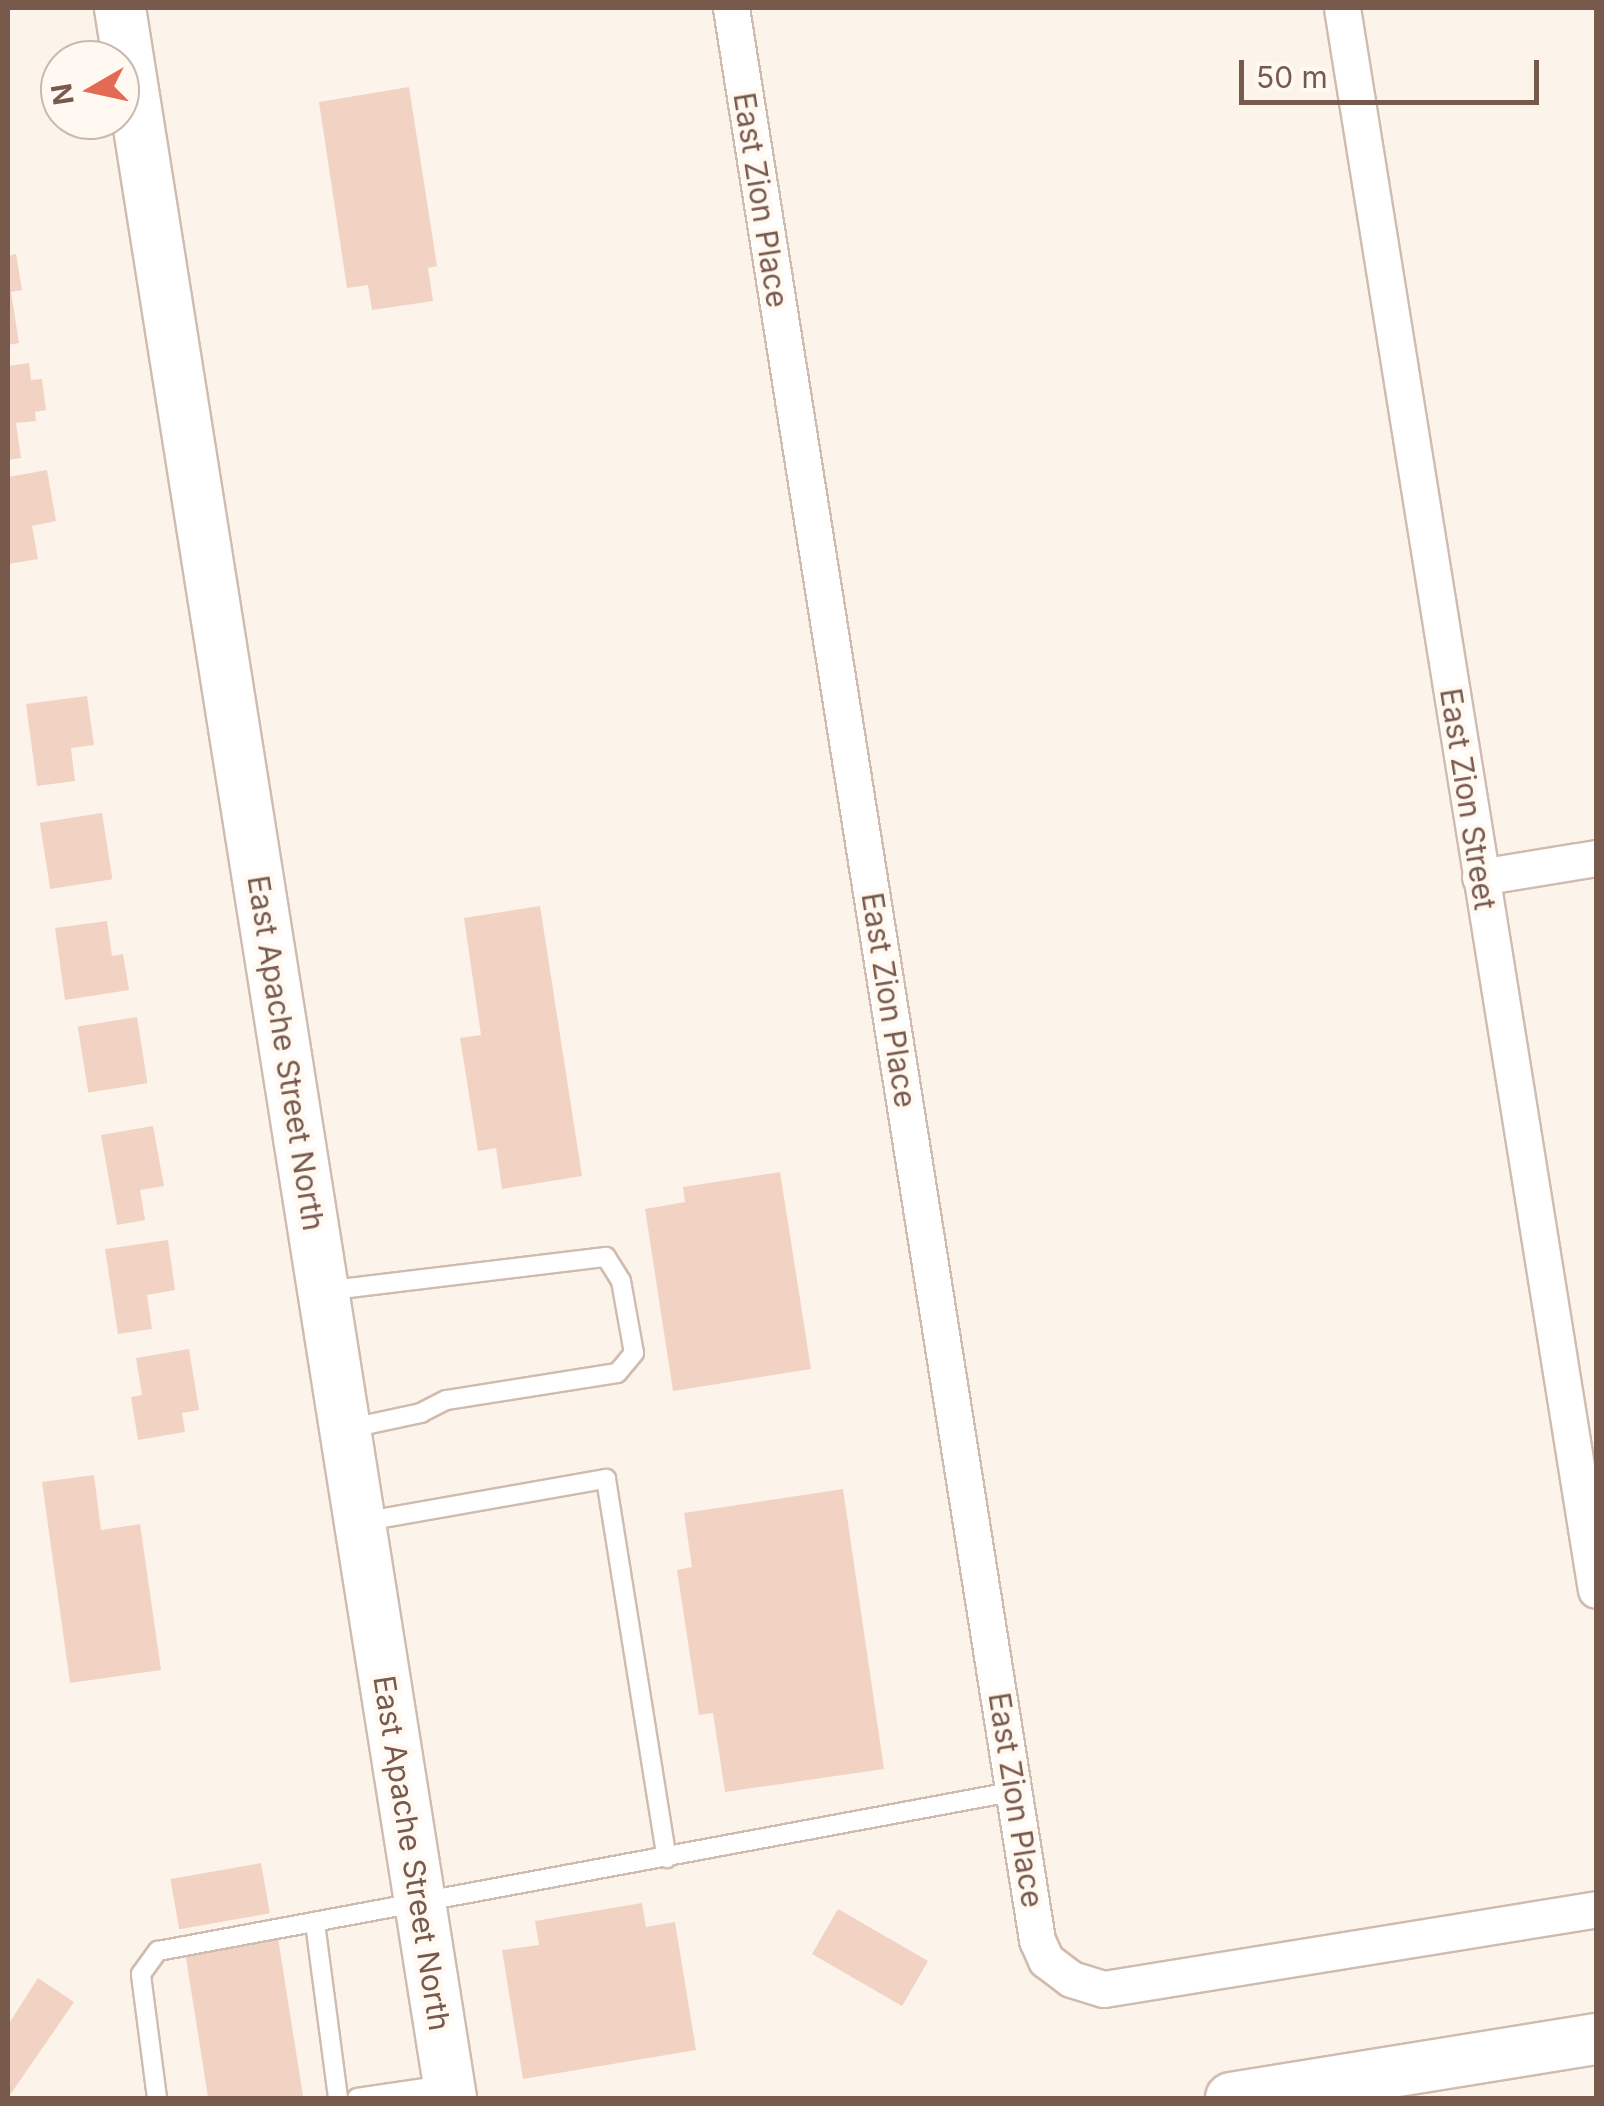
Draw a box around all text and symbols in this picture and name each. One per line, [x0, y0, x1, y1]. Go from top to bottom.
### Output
north arrow [40, 40, 140, 140]
scale bar [1244, 40, 1544, 102]
text: 50 m [1256, 59, 1328, 95]
text: N [44, 81, 81, 108]
street label: East Zion Place [726, 90, 796, 310]
street label: East Zion Street [1433, 686, 1503, 912]
street label: East Apache Street North [240, 873, 332, 1233]
street label: East Zion Place [854, 890, 924, 1110]
street label: East Apache Street North [366, 1673, 458, 2033]
street label: East Zion Place [981, 1690, 1051, 1910]

